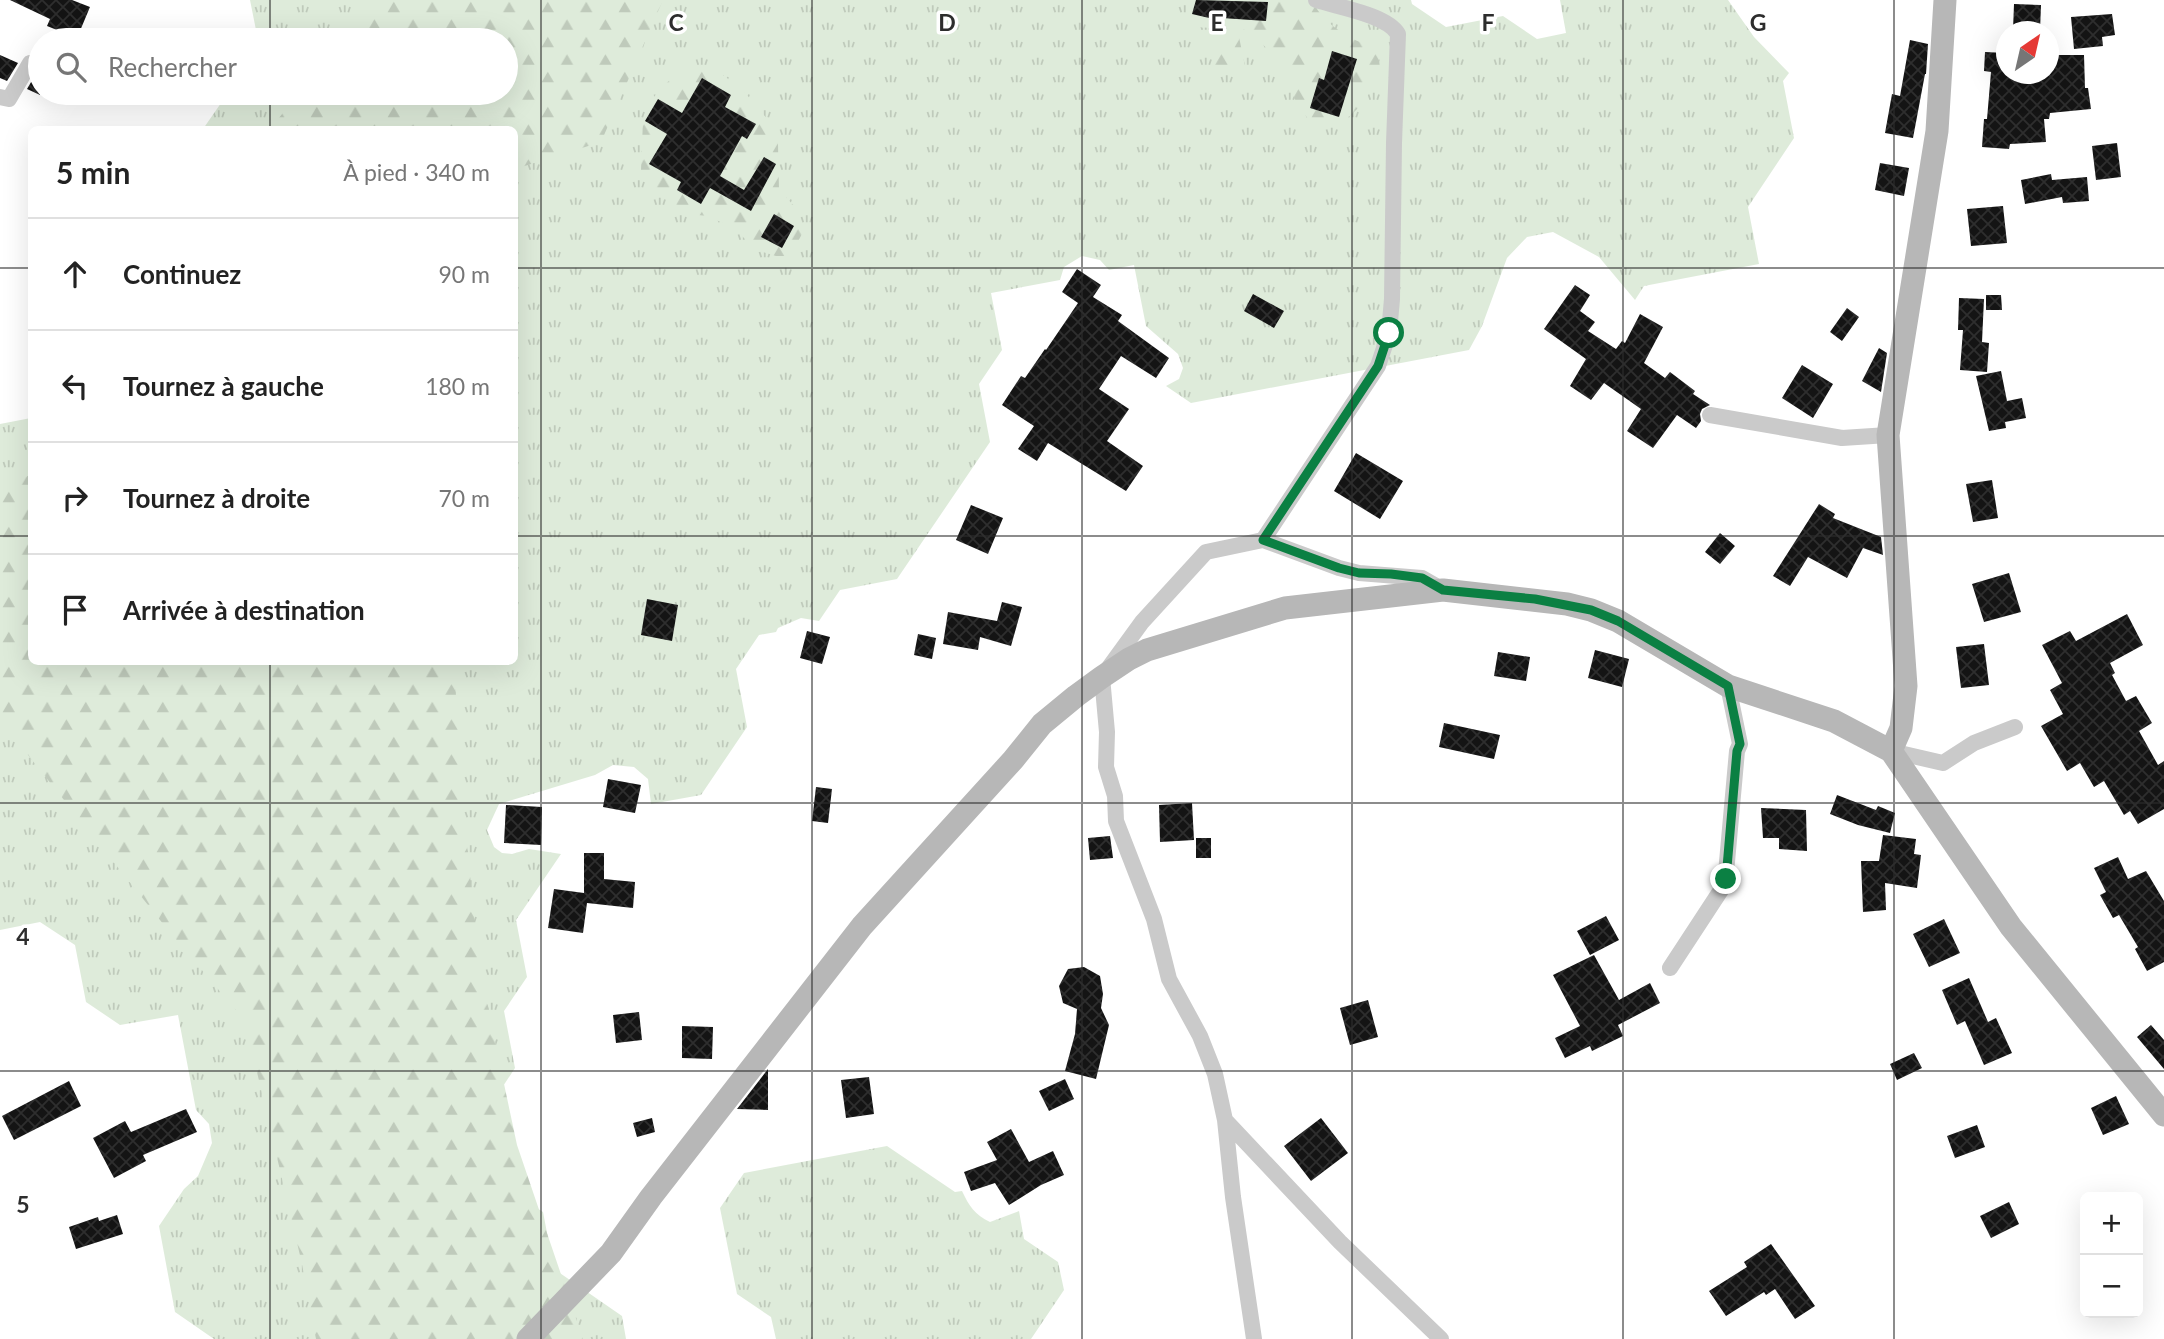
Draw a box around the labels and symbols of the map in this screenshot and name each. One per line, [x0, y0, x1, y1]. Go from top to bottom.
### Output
text: C [668, 8, 684, 36]
text: D [938, 8, 956, 36]
text: E [1210, 8, 1224, 36]
text: F [1481, 8, 1495, 36]
text: G [1750, 8, 1766, 36]
north arrow [1996, 21, 2059, 84]
route start [1373, 317, 1404, 348]
route end [1710, 863, 1741, 894]
text: 4 [16, 922, 30, 950]
text: 5 [16, 1190, 30, 1218]

